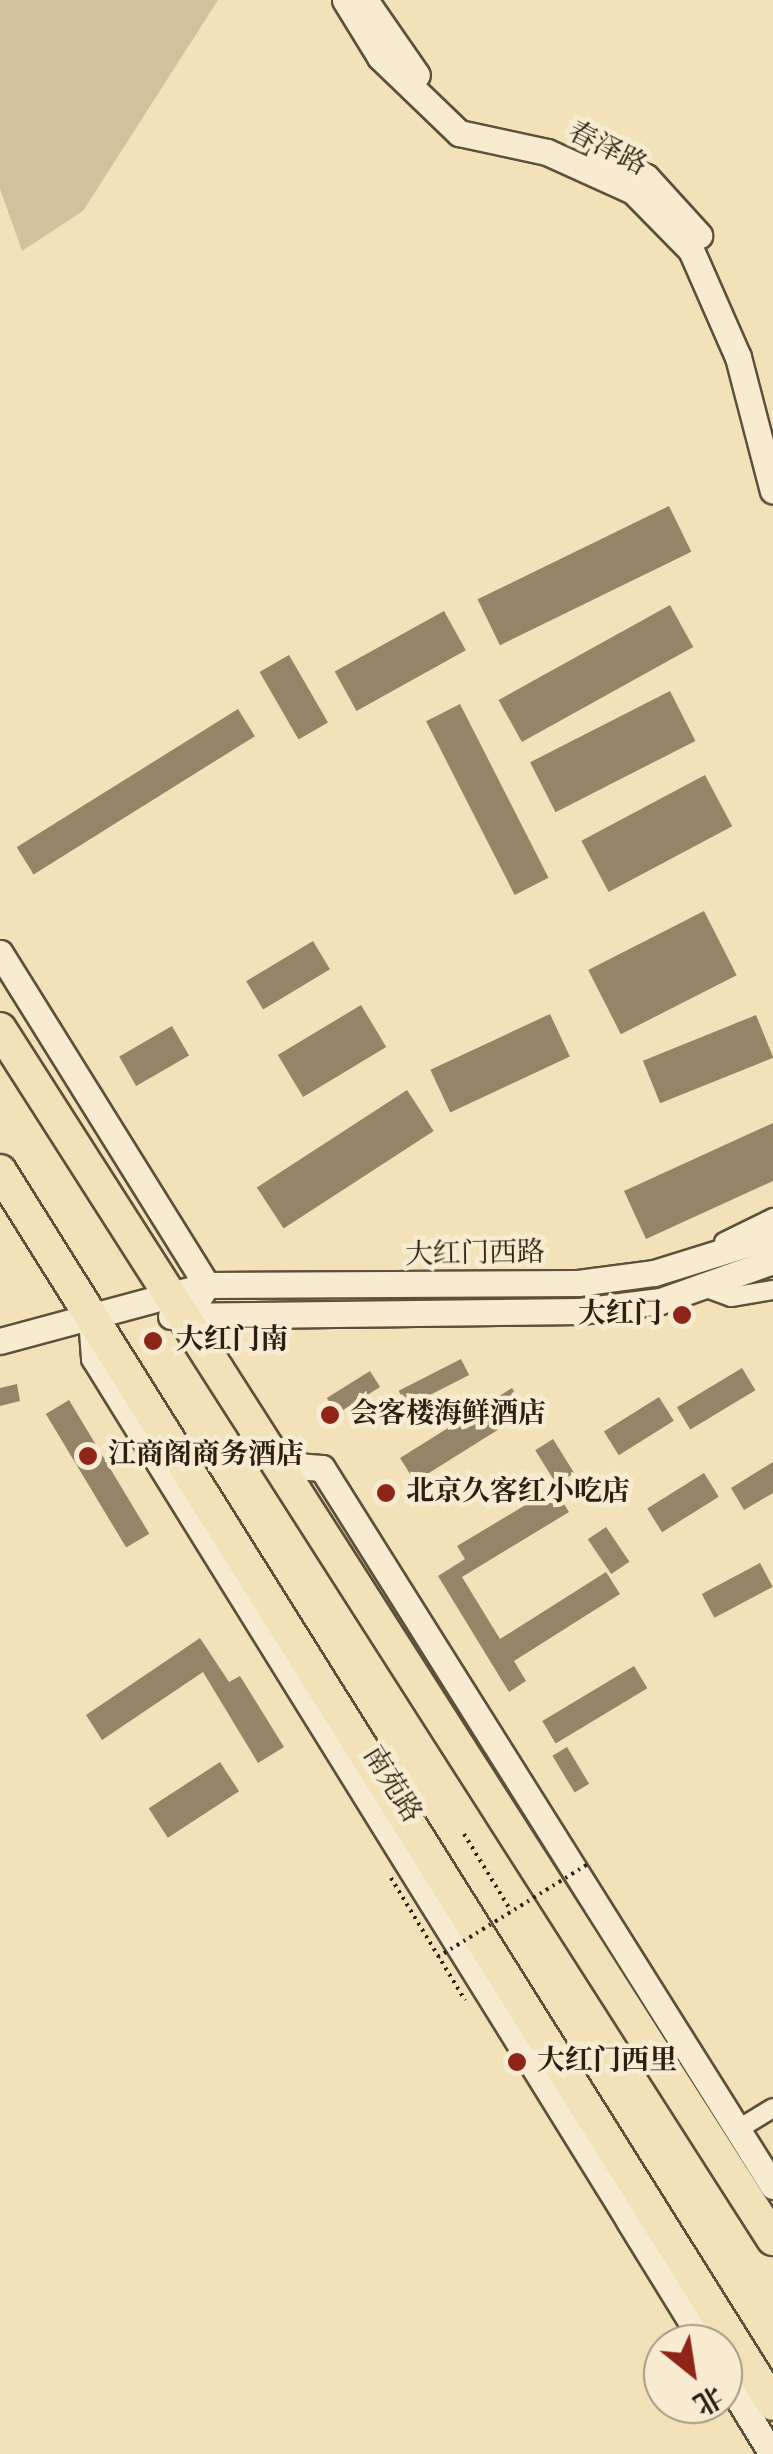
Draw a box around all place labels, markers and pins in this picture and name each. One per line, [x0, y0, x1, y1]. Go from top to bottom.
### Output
place label: 大红门 [578, 1298, 662, 1332]
marker: 大红门 [671, 1304, 693, 1326]
place label: 大红门南 [176, 1324, 288, 1358]
marker: 大红门南 [140, 1328, 166, 1354]
place label: 会客楼海鲜酒店 [350, 1398, 546, 1432]
marker: 会客楼海鲜酒店 [319, 1404, 341, 1426]
place label: 江商阁商务酒店 [108, 1439, 304, 1473]
marker: 江商阁商务酒店 [77, 1445, 99, 1467]
place label: 北京久客红小吃店 [406, 1476, 630, 1510]
marker: 北京久客红小吃店 [375, 1482, 397, 1504]
place label: 大红门西里 [537, 2045, 677, 2079]
marker: 大红门西里 [506, 2051, 528, 2073]

